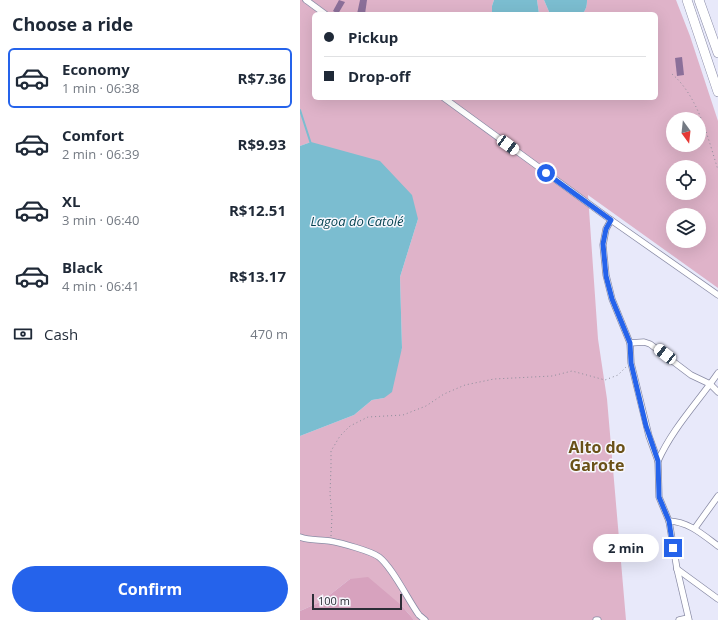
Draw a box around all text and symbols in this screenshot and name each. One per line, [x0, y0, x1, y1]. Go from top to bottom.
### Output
text: Choose a ride [12, 12, 133, 36]
text: Pickup [348, 27, 398, 47]
text: Economy [62, 59, 130, 79]
icon: car [14, 60, 50, 96]
text: Drop-off [348, 66, 410, 86]
text: R$7.36 [238, 68, 286, 88]
text: 1 min · 06:38 [62, 79, 139, 97]
north arrow [666, 112, 706, 152]
map controls [666, 112, 706, 248]
text: Comfort [62, 125, 124, 145]
icon: car [14, 126, 50, 162]
car [495, 133, 521, 157]
text: R$9.93 [238, 134, 286, 154]
text: 2 min · 06:39 [62, 145, 139, 163]
button: locate [666, 160, 706, 200]
route start [537, 164, 555, 182]
text: XL [62, 191, 80, 211]
icon: car [14, 192, 50, 228]
text: R$12.51 [229, 200, 286, 220]
button: layers [666, 208, 706, 248]
text: 3 min · 06:40 [62, 211, 139, 229]
water label: Lagoa do Catolé [311, 212, 404, 230]
text: Black [62, 257, 103, 277]
icon: car [14, 258, 50, 294]
text: R$13.17 [229, 266, 286, 286]
text: 4 min · 06:41 [62, 277, 139, 295]
icon: cash [12, 323, 34, 345]
text: Cash [44, 324, 78, 344]
text: 470 m [250, 325, 288, 343]
car [652, 342, 678, 366]
district label: Alto do Garote [569, 436, 626, 476]
callout: 2 min [593, 534, 659, 562]
text: 2 min [608, 539, 644, 557]
route end [664, 539, 682, 557]
button: Confirm [12, 566, 288, 612]
scale bar [312, 592, 402, 611]
text: 100 m [318, 593, 350, 608]

